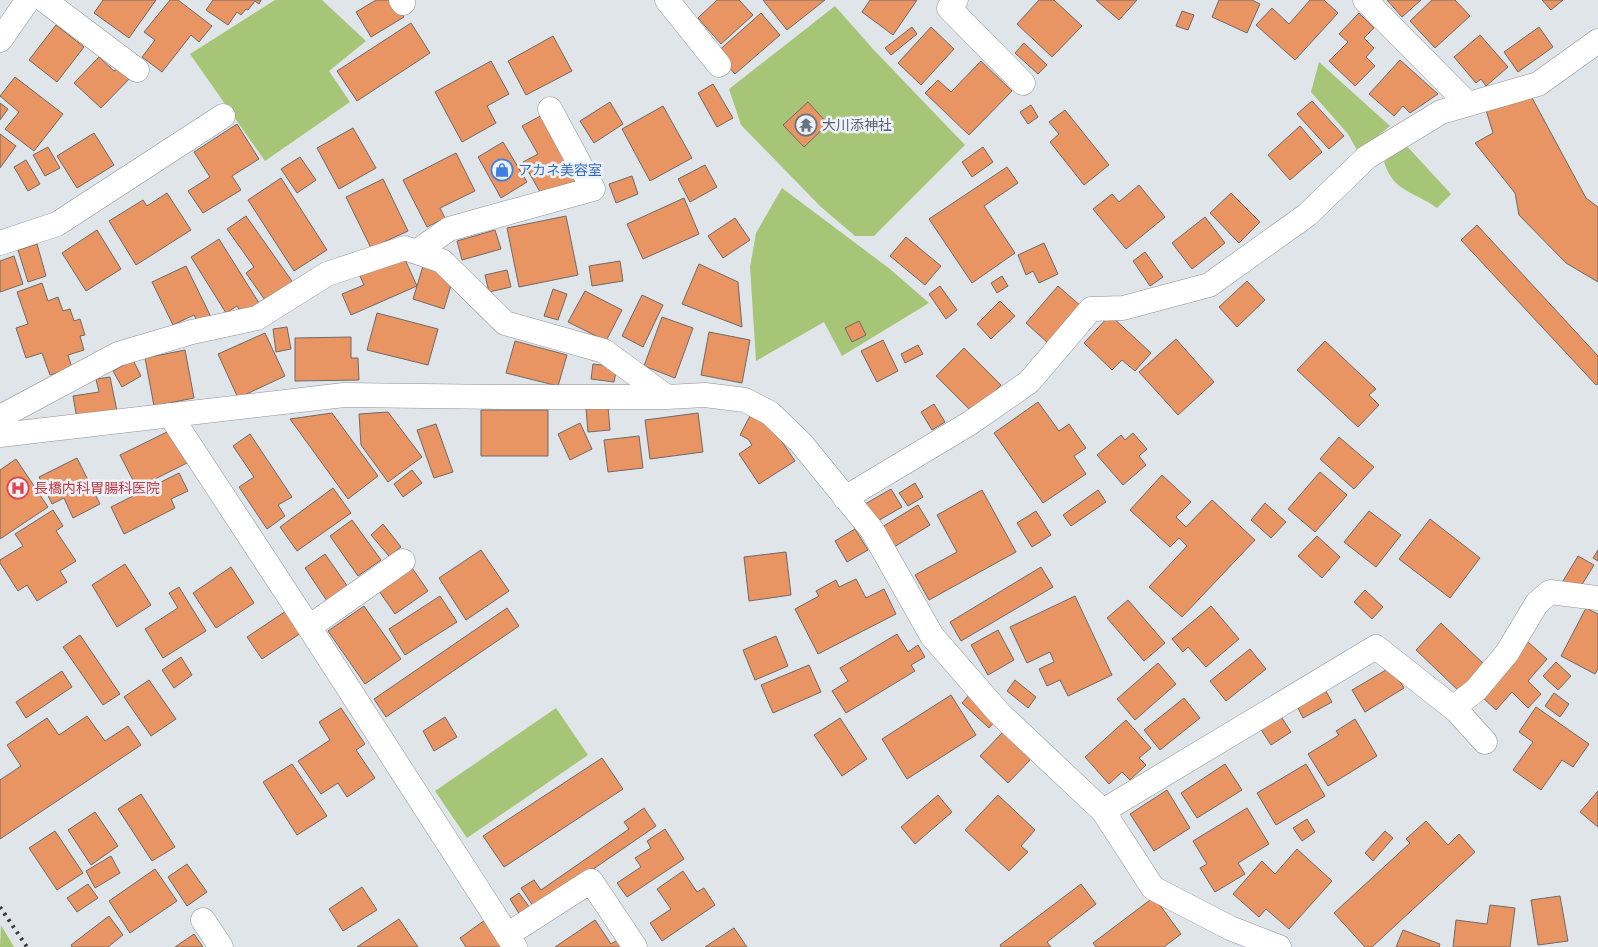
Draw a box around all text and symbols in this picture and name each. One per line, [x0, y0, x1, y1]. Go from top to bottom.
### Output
temple icon: 大川添神社 [794, 113, 818, 137]
place label: 大川添神社 [822, 116, 892, 134]
shop icon: アカネ美容室 [490, 158, 514, 182]
place label: アカネ美容室 [518, 161, 602, 179]
hospital icon: 長橋内科胃腸科医院 [6, 476, 30, 500]
place label: 長橋内科胃腸科医院 [34, 479, 160, 497]

